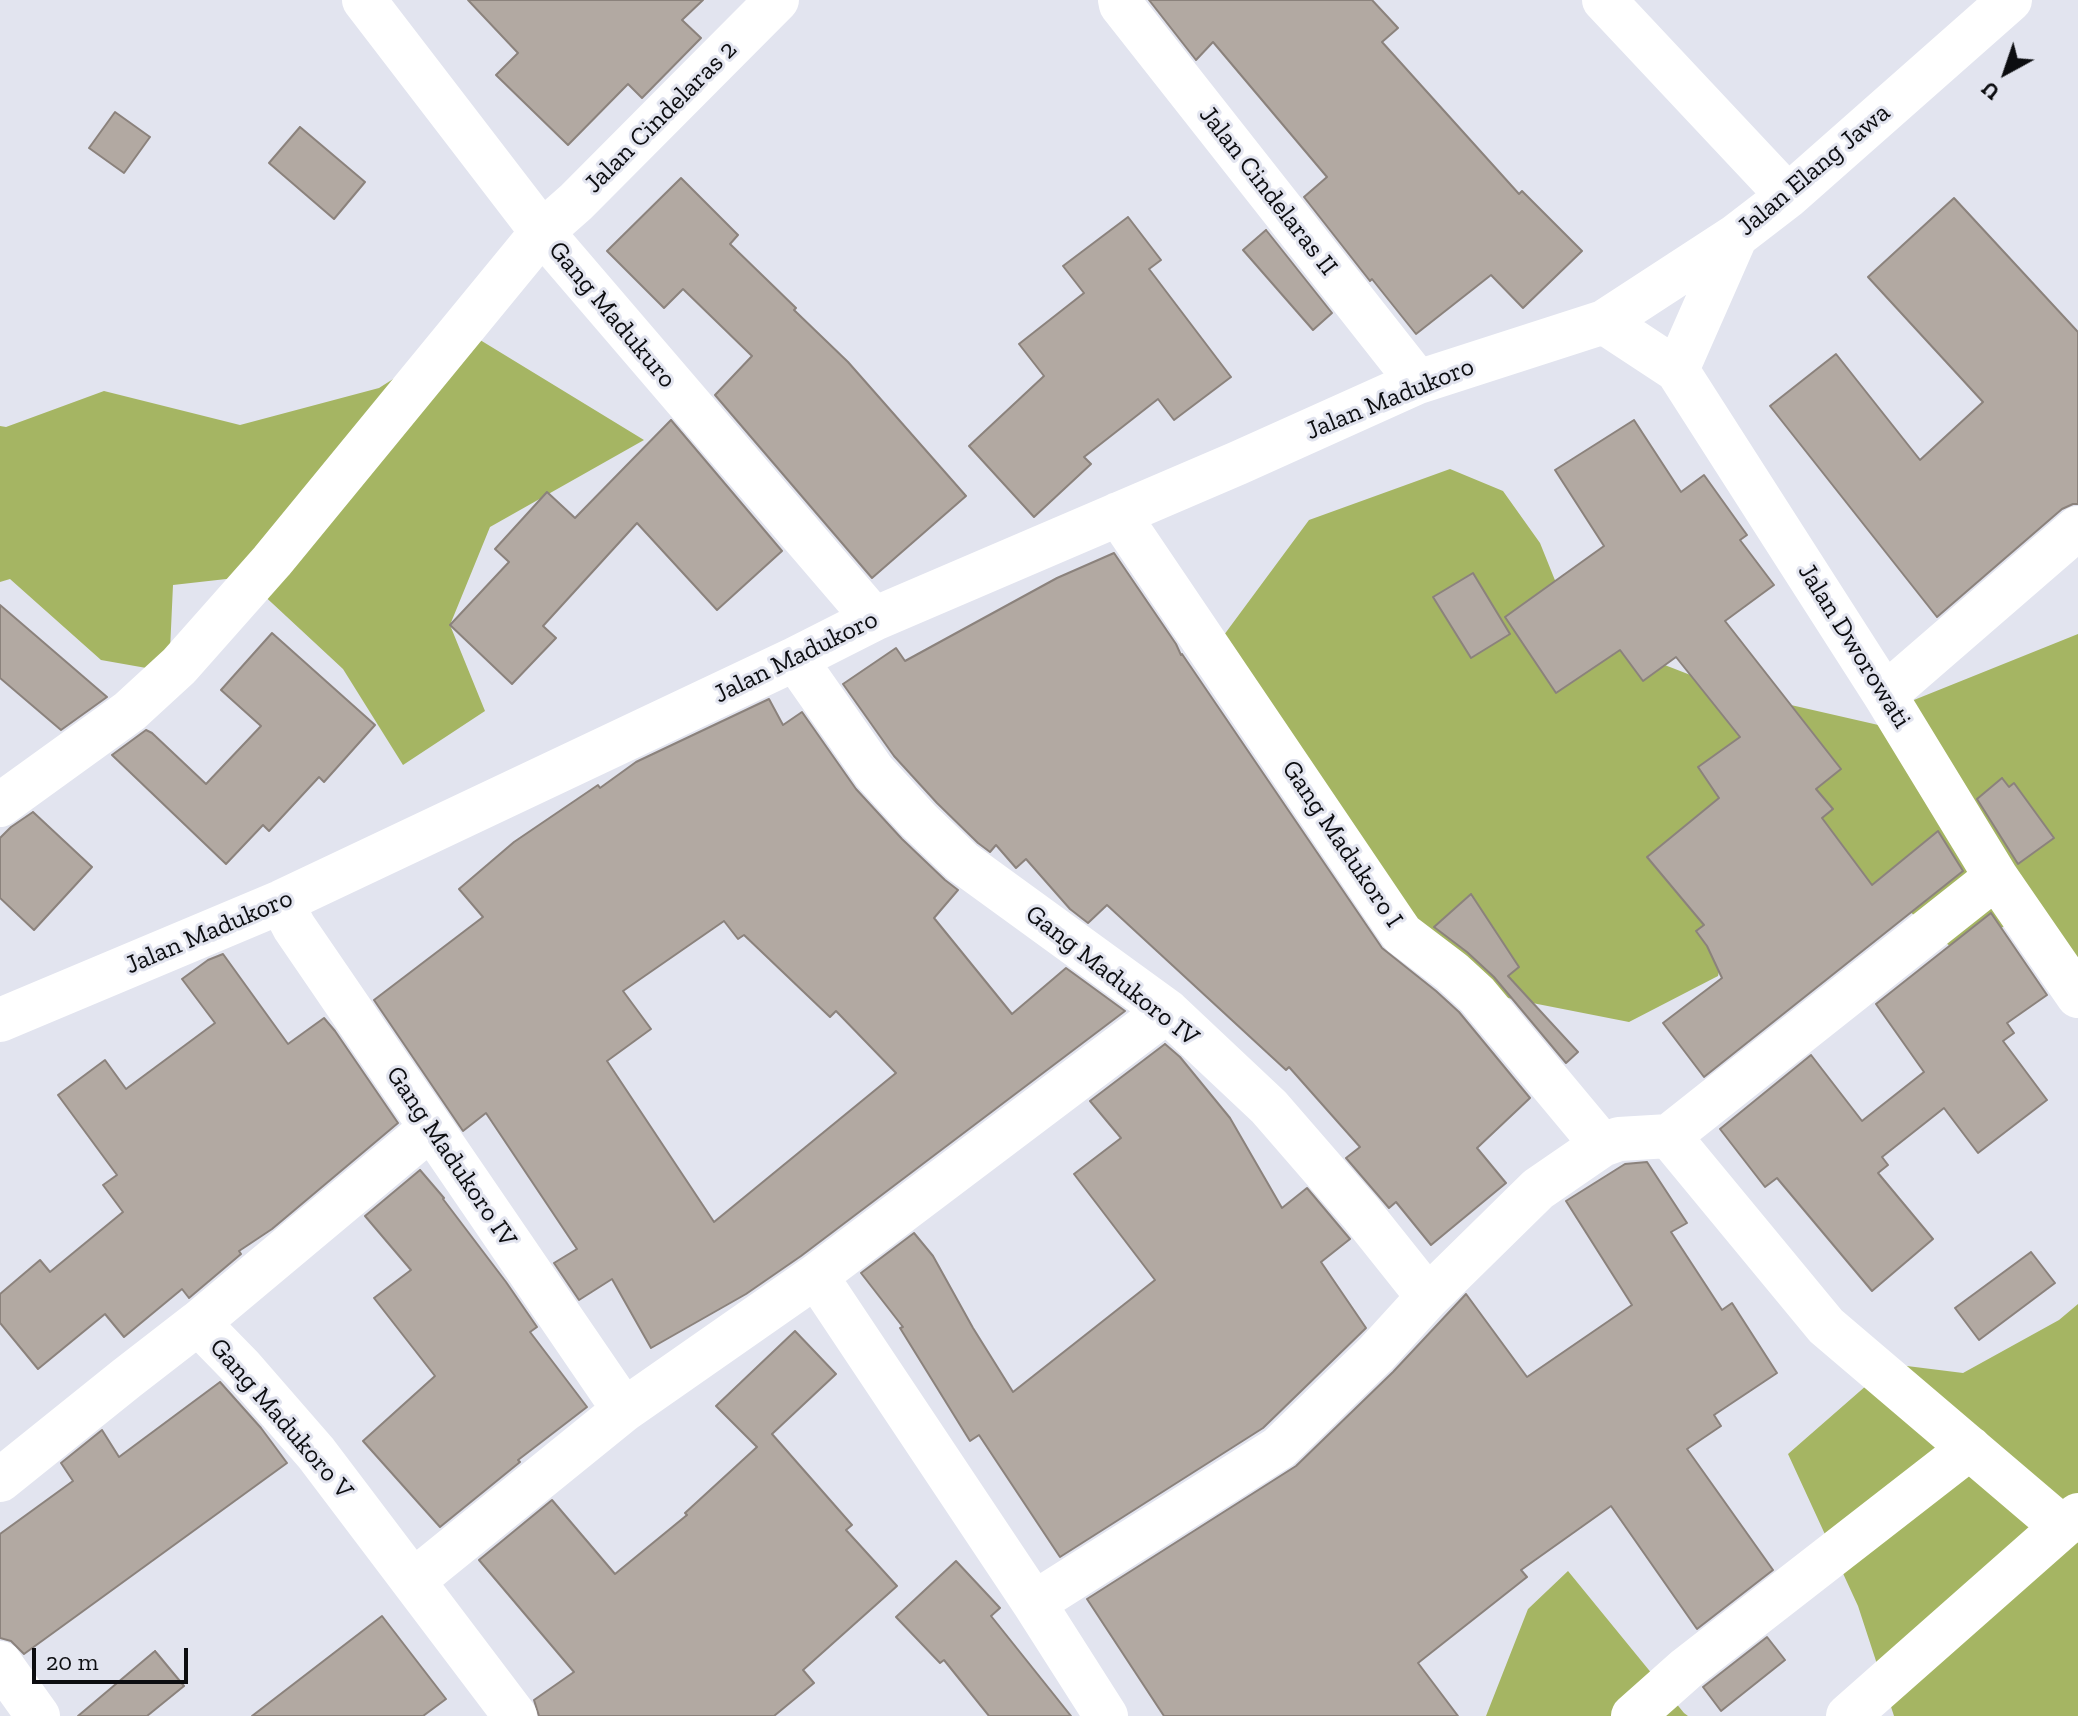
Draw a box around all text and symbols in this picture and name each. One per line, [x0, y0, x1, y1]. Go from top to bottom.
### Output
north arrow [1966, 32, 2046, 112]
street label: Jalan Cindelaras 2 [578, 34, 744, 200]
text: U [1976, 75, 2005, 106]
street label: Jalan Elang Jawa [1731, 97, 1897, 243]
street label: Jalan Cindelaras II [1192, 100, 1344, 282]
street label: Gang Madukuro [542, 235, 682, 395]
street label: Jalan Madukoro [1301, 351, 1479, 447]
street label: Jalan Dworowati [1791, 558, 1917, 734]
street label: Jalan Madukoro [709, 604, 883, 710]
street label: Gang Madukoro I [1275, 755, 1409, 933]
street label: Jalan Madukoro [121, 883, 297, 981]
street label: Gang Madukoro IV [1019, 899, 1205, 1053]
street label: Gang Madukoro IV [379, 1061, 523, 1253]
street label: Gang Madukoro V [203, 1332, 359, 1506]
scale bar [36, 1632, 192, 1682]
text: 20 m [46, 1647, 98, 1676]

